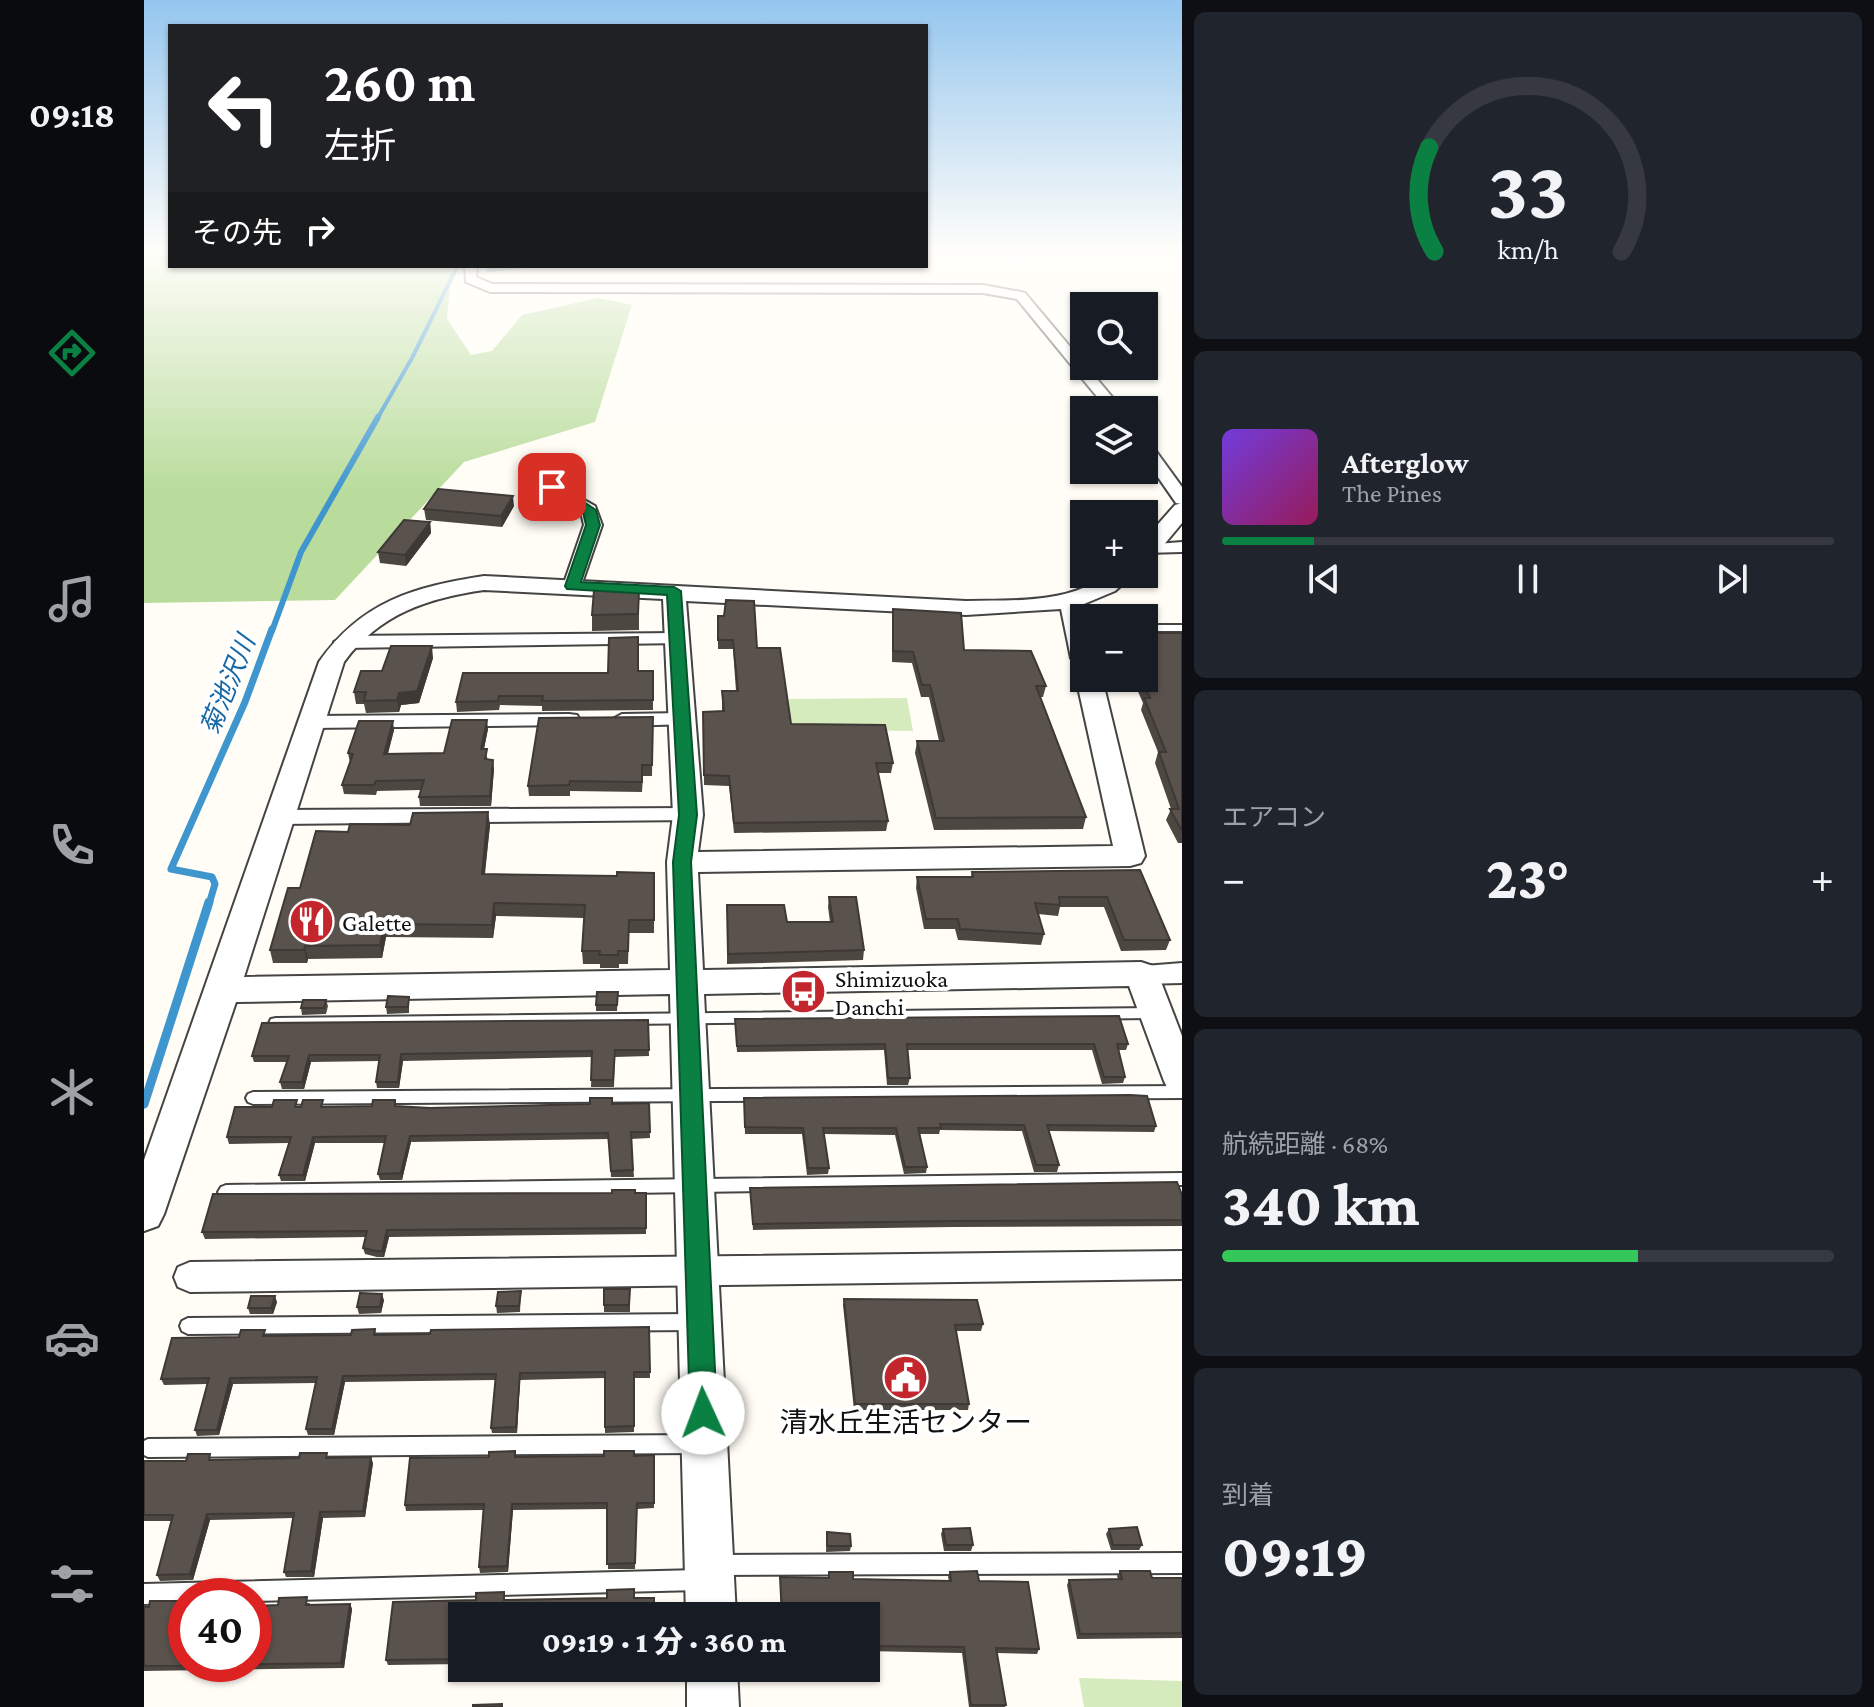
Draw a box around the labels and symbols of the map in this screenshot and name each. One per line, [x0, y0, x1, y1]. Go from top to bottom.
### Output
pin [518, 453, 586, 521]
water label: 菊池沢川 [195, 629, 262, 739]
restaurant icon: Galette [287, 898, 335, 946]
place label: Galette [342, 909, 411, 936]
place label: Shimizuoka Danchi [835, 965, 948, 1020]
bus stop icon: Shimizuoka Danchi [780, 968, 828, 1016]
public building icon: 清水丘生活センター [882, 1354, 930, 1402]
position arrow [661, 1371, 745, 1455]
place label: 清水丘生活センター [780, 1407, 1032, 1438]
speed limit sign: 40 [168, 1578, 272, 1682]

